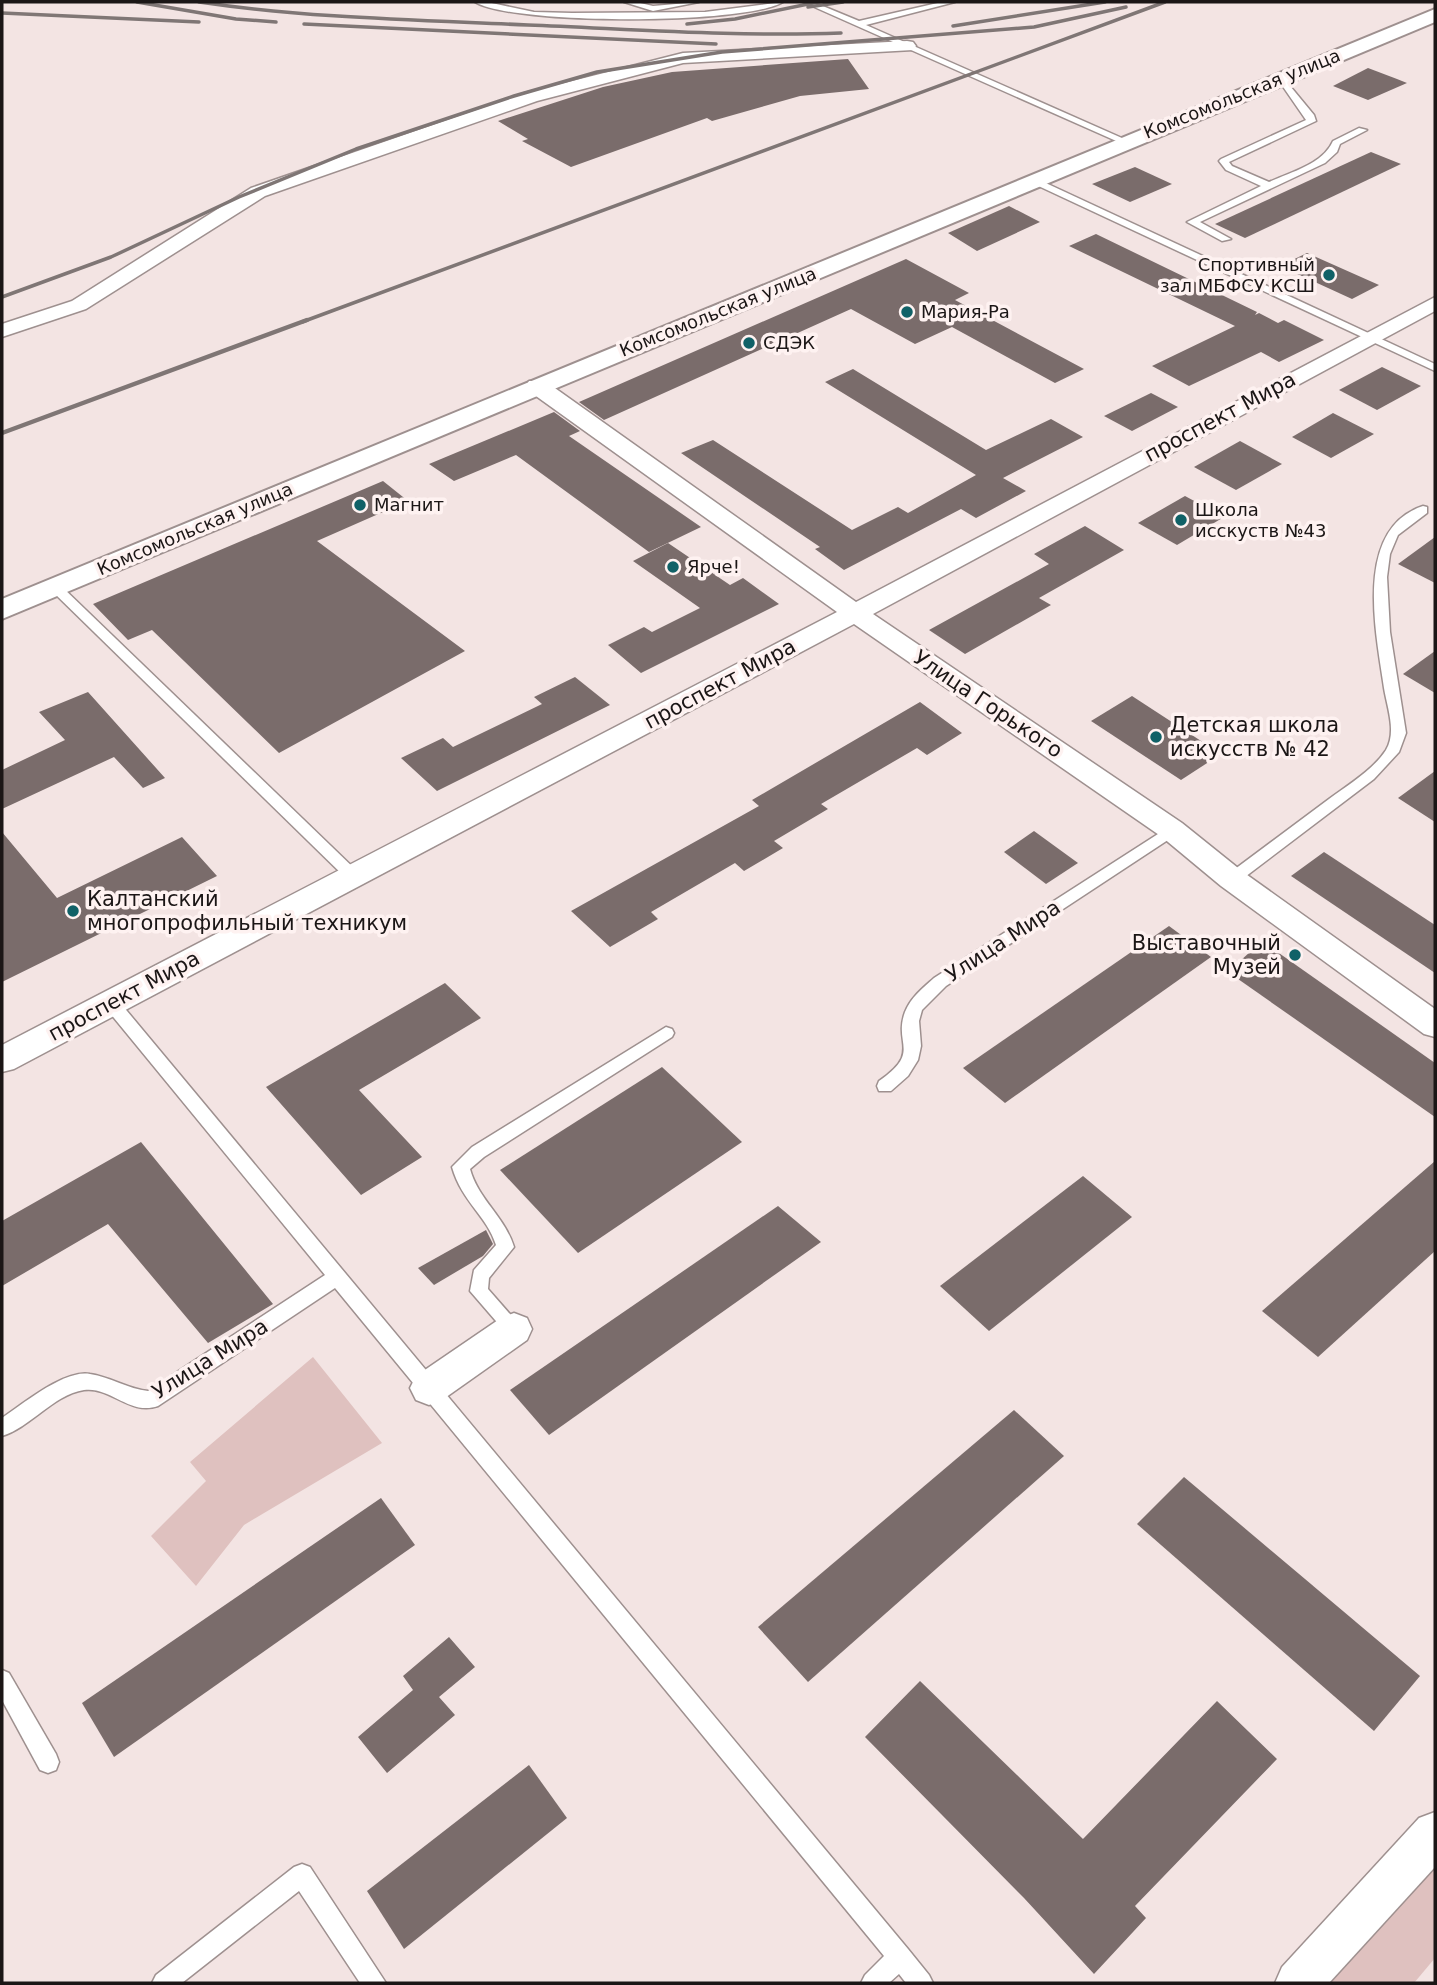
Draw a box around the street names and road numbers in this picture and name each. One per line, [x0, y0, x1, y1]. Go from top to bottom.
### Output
street label: Комсомольская улица [1140, 44, 1343, 143]
street label: Комсомольская улица [616, 262, 819, 361]
street label: проспект Мира [1140, 367, 1300, 467]
street label: Комсомольская улица [94, 478, 296, 579]
street label: проспект Мира [640, 634, 800, 734]
street label: Улица Горького [909, 645, 1067, 763]
street label: Улица Мира [941, 895, 1065, 987]
street label: проспект Мира [44, 946, 204, 1046]
street label: Улица Мира [148, 1314, 272, 1404]

